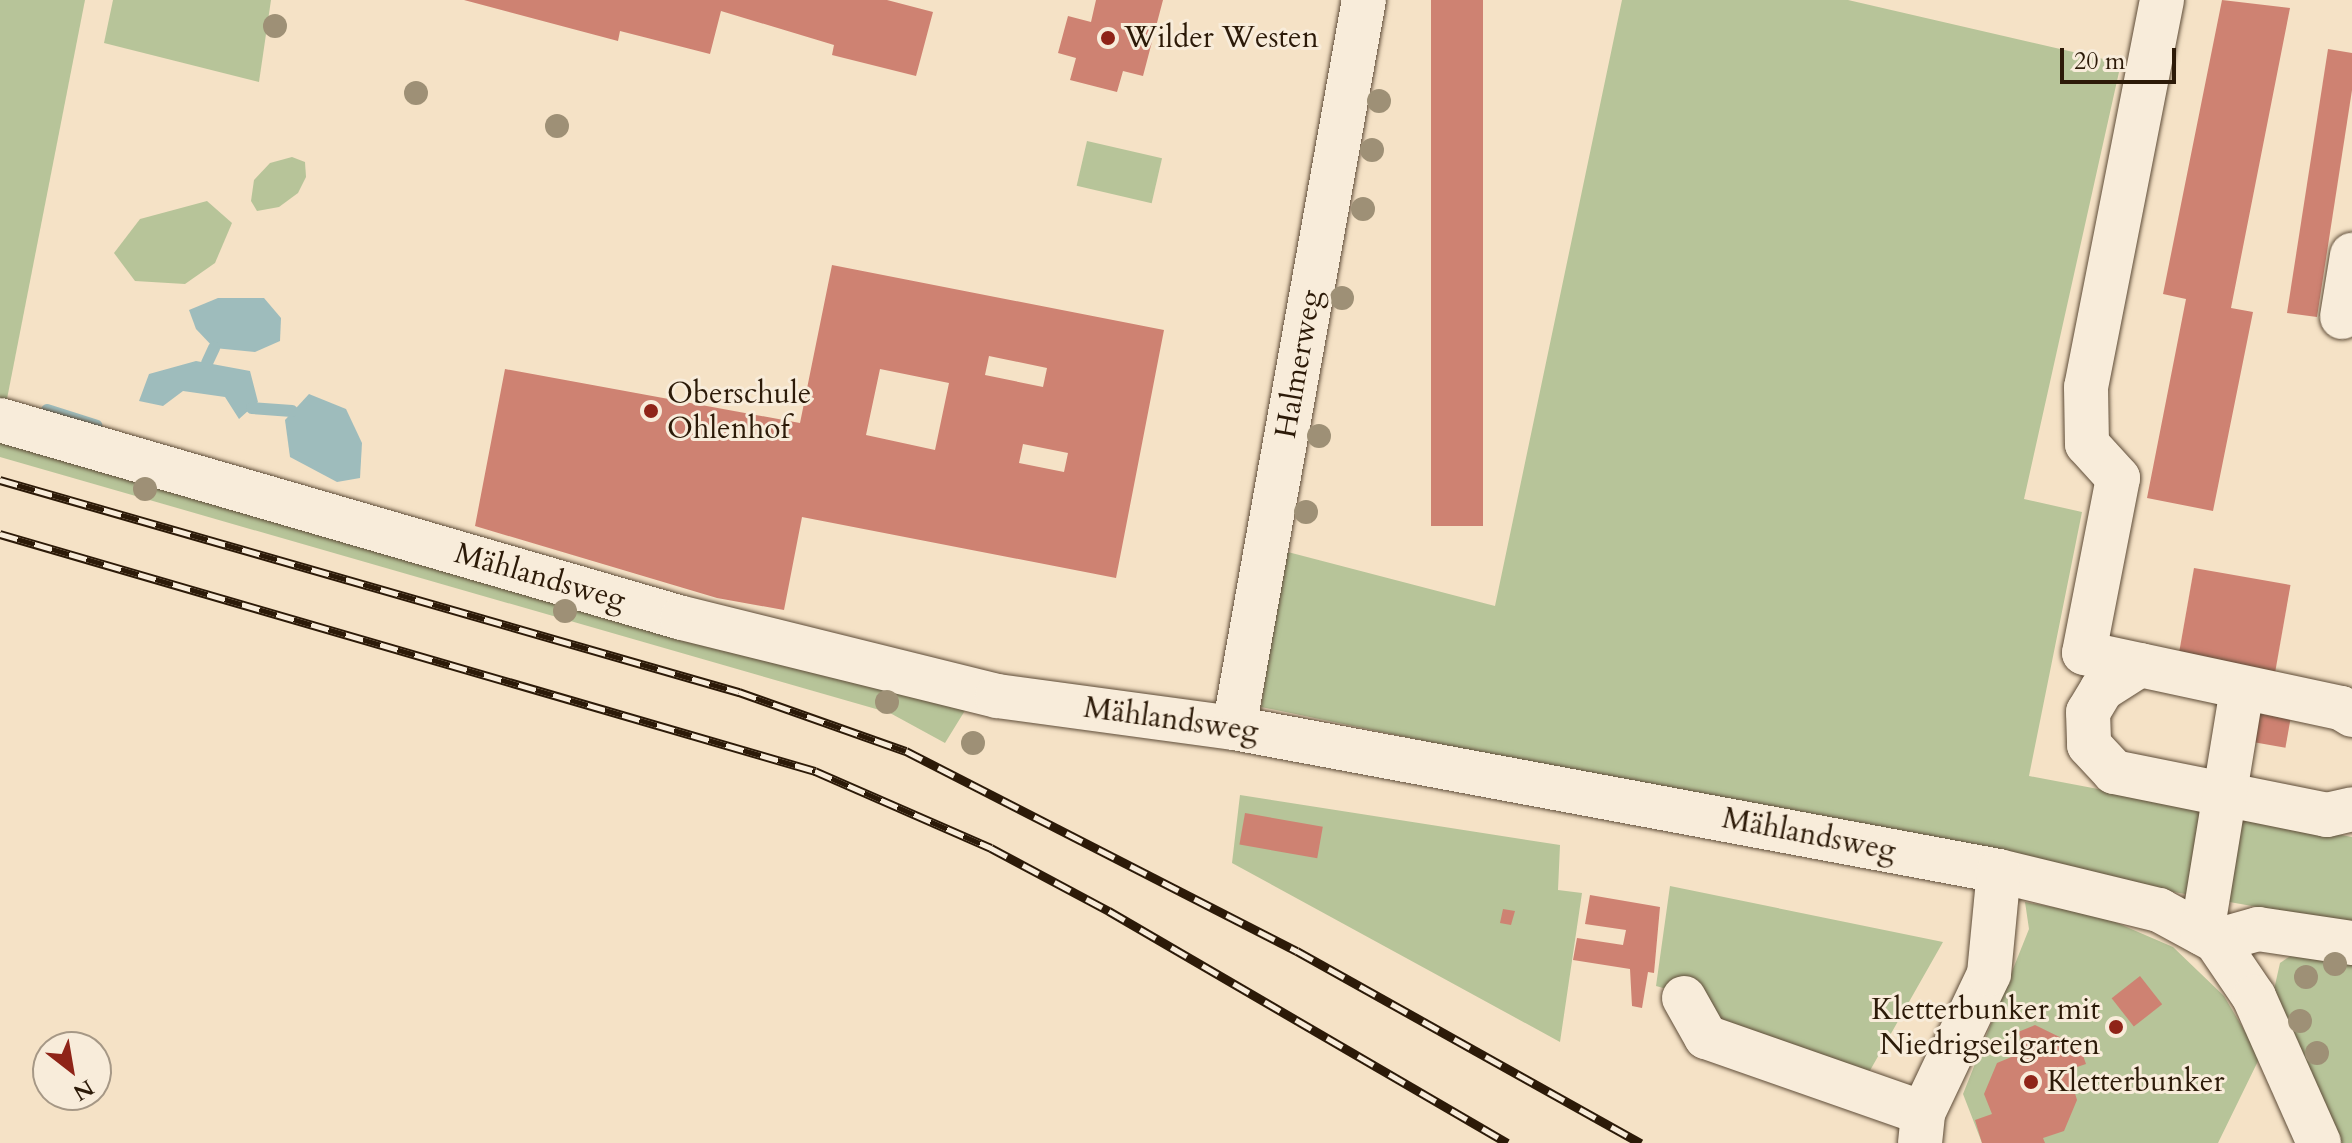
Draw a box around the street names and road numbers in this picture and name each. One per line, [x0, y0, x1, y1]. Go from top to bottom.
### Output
street label: Halmerweg [1268, 287, 1330, 441]
street label: Mählandsweg [450, 535, 630, 619]
street label: Mählandsweg [1081, 690, 1261, 750]
street label: Mählandsweg [1719, 801, 1899, 869]

